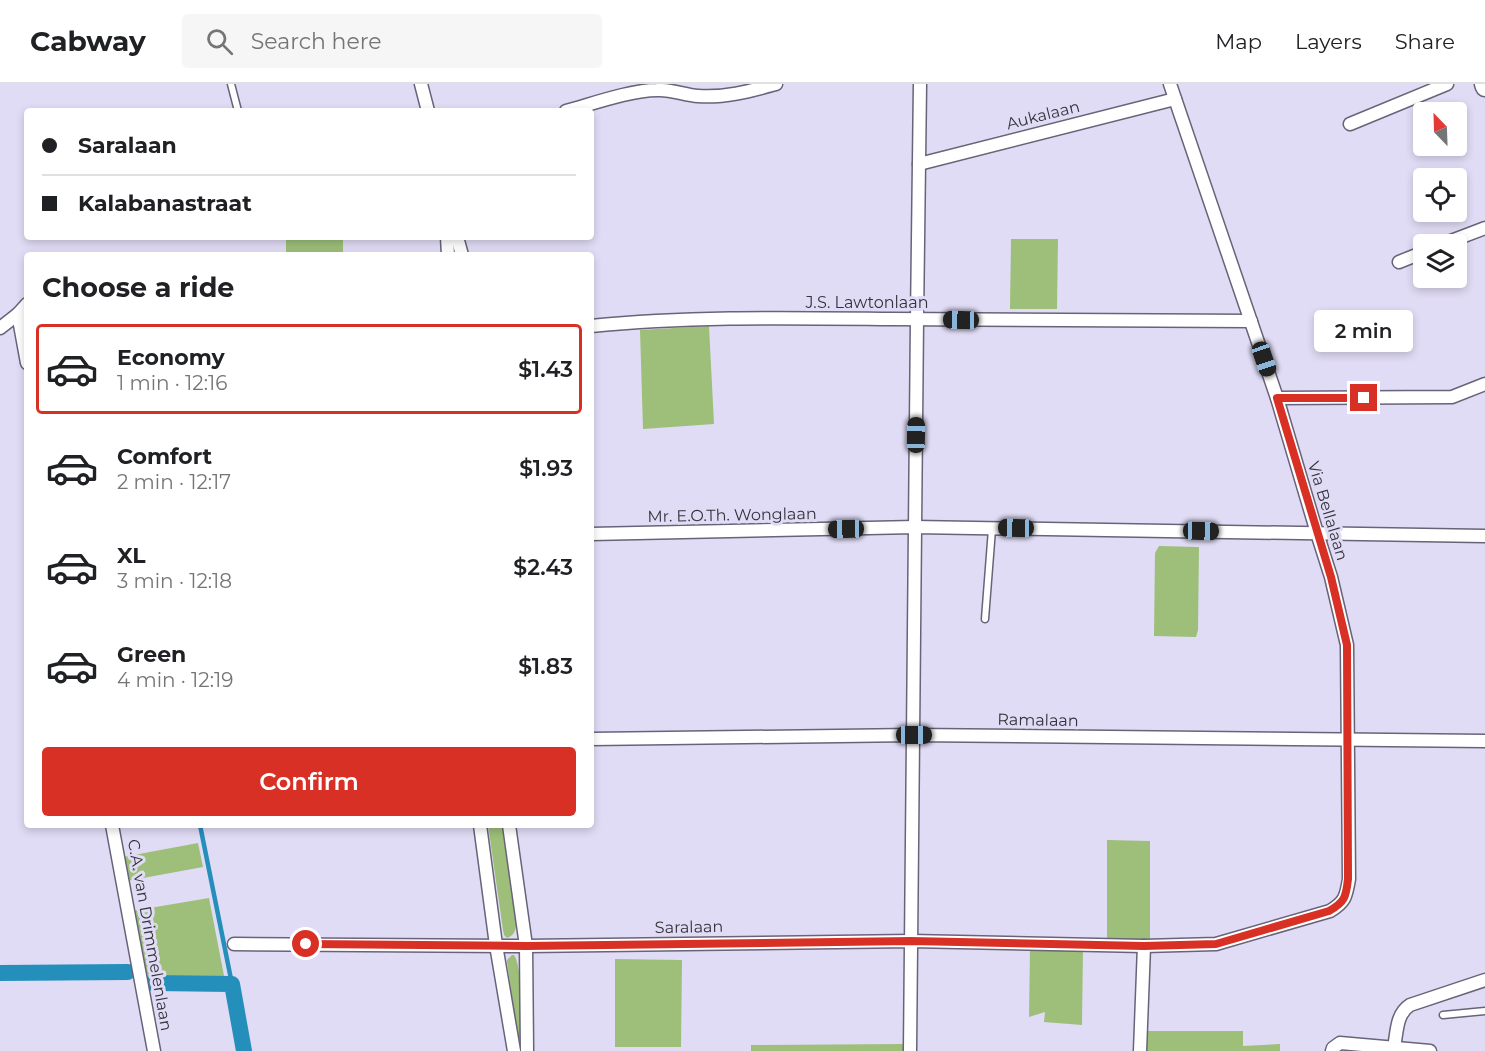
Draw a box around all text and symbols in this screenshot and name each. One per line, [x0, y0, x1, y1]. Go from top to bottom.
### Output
search box [182, 14, 602, 68]
text: Cabway [30, 24, 146, 58]
icon: search [203, 25, 236, 58]
text: Search here [251, 28, 382, 55]
text: Map [1215, 29, 1262, 54]
text: Layers [1295, 29, 1362, 54]
text: Share [1395, 29, 1455, 54]
street label: Aukalaan [1004, 97, 1082, 133]
north arrow [1413, 102, 1467, 156]
map controls [1413, 102, 1467, 288]
text: Saralaan [78, 132, 177, 159]
button: locate [1413, 168, 1467, 222]
text: Kalabanastraat [78, 190, 252, 217]
button: layers [1413, 234, 1467, 288]
text: Choose a ride [42, 271, 234, 304]
street label: J.S. Lawtonlaan [804, 293, 929, 312]
car [943, 311, 979, 329]
callout: 2 min [1314, 311, 1414, 353]
text: 2 min [1335, 319, 1392, 343]
car [1250, 339, 1278, 379]
icon: car [45, 342, 99, 396]
text: Economy [117, 344, 225, 371]
text: $1.43 [518, 356, 573, 383]
text: 1 min · 12:16 [117, 371, 227, 395]
route end [1350, 384, 1377, 411]
car [907, 417, 925, 453]
icon: car [45, 441, 99, 495]
text: Comfort [117, 443, 212, 470]
text: $1.93 [519, 455, 573, 482]
street label: Via Bellalaan [1304, 459, 1352, 563]
text: 2 min · 12:17 [117, 470, 231, 494]
street label: Mr. E.O.Th. Wonglaan [647, 504, 817, 526]
car [998, 519, 1034, 537]
car [828, 520, 864, 538]
car [1183, 522, 1219, 540]
icon: car [45, 540, 99, 594]
text: XL [117, 542, 146, 569]
text: $2.43 [513, 554, 573, 581]
text: 3 min · 12:18 [117, 569, 232, 593]
icon: car [45, 639, 99, 693]
text: Green [117, 641, 186, 668]
text: $1.83 [518, 653, 573, 680]
text: 4 min · 12:19 [117, 668, 233, 692]
street label: Ramalaan [997, 710, 1079, 730]
car [896, 726, 932, 744]
button: Confirm [42, 747, 576, 816]
street label: C.A. van Drimmelenlaan [124, 838, 176, 1032]
street label: Saralaan [655, 917, 723, 937]
route start [292, 930, 319, 957]

